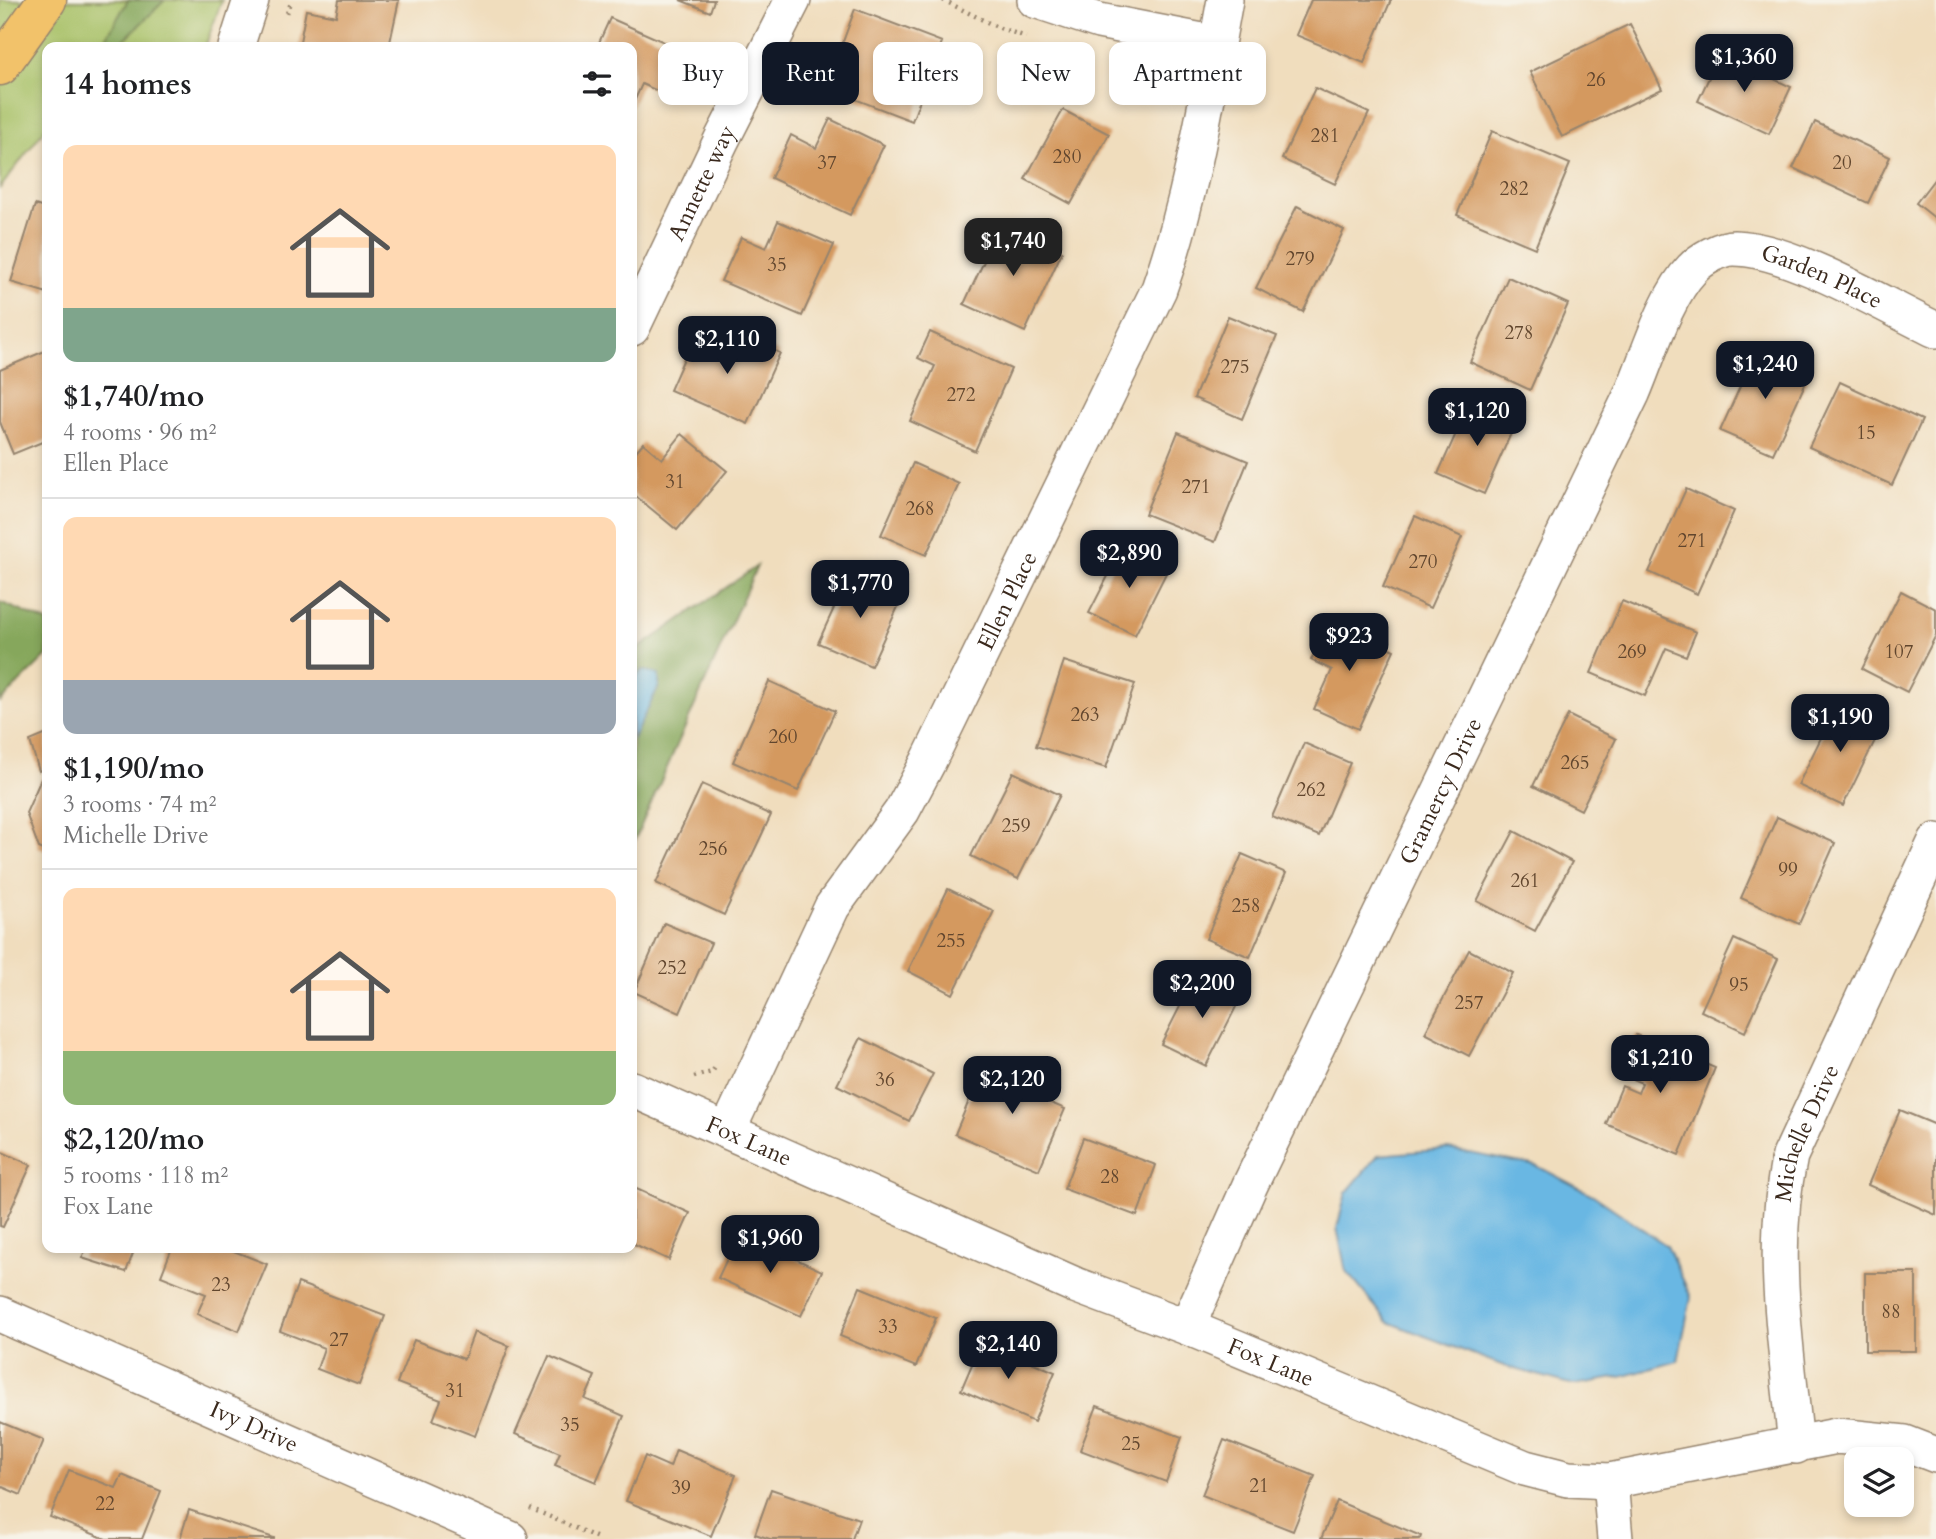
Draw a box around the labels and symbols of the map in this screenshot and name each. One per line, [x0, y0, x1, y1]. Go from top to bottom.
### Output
pin: $1,360 [1687, 34, 1801, 94]
house number: 26 [1586, 67, 1606, 93]
street label: Annette way [660, 119, 742, 246]
house number: 281 [1310, 123, 1340, 149]
house number: 280 [1052, 144, 1082, 170]
house number: 37 [817, 150, 837, 176]
house number: 20 [1832, 150, 1852, 176]
house number: 282 [1499, 176, 1529, 202]
pin: $1,740 [956, 218, 1070, 278]
street label: Garden Place [1758, 237, 1888, 316]
house number: 279 [1285, 246, 1315, 272]
house number: 35 [767, 252, 787, 278]
pin: $2,110 [670, 316, 784, 376]
house number: 278 [1504, 320, 1534, 346]
pin: $1,240 [1708, 342, 1822, 401]
house number: 275 [1220, 354, 1250, 380]
house number: 272 [946, 382, 976, 408]
pin: $1,120 [1420, 388, 1534, 448]
house number: 15 [1856, 420, 1876, 446]
house number: 31 [665, 469, 685, 495]
house number: 271 [1181, 474, 1211, 500]
house number: 268 [905, 496, 935, 522]
house number: 271 [1677, 528, 1707, 554]
pin: $2,890 [1072, 530, 1186, 590]
street label: Ellen Place [970, 546, 1044, 655]
house number: 270 [1408, 549, 1438, 575]
pin: $1,770 [803, 560, 917, 620]
pin: $923 [1308, 614, 1390, 673]
house number: 269 [1617, 639, 1647, 665]
house number: 107 [1884, 639, 1914, 665]
pin: $1,190 [1783, 694, 1897, 754]
house number: 263 [1070, 702, 1100, 728]
street label: Gramercy Drive [1392, 712, 1489, 869]
house number: 260 [768, 724, 798, 750]
house number: 265 [1560, 750, 1590, 776]
house number: 262 [1296, 777, 1326, 803]
house number: 259 [1001, 813, 1031, 839]
house number: 256 [698, 836, 728, 862]
house number: 99 [1778, 857, 1798, 883]
house number: 261 [1510, 868, 1540, 894]
house number: 258 [1231, 893, 1261, 919]
house number: 255 [936, 928, 966, 954]
house number: 252 [657, 955, 687, 981]
pin: $2,200 [1145, 960, 1259, 1020]
house number: 95 [1729, 972, 1749, 998]
house number: 257 [1454, 990, 1484, 1016]
pin: $1,210 [1603, 1036, 1717, 1095]
pin: $2,120 [955, 1056, 1069, 1116]
street label: Michelle Drive [1767, 1059, 1846, 1204]
house number: 36 [875, 1067, 895, 1093]
street label: Fox Lane [701, 1108, 797, 1173]
house number: 28 [1100, 1164, 1120, 1190]
pin: $1,960 [713, 1216, 827, 1275]
house number: 23 [211, 1272, 231, 1298]
house number: 88 [1881, 1299, 1901, 1325]
house number: 33 [878, 1314, 898, 1340]
pin: $2,140 [951, 1322, 1065, 1381]
house number: 27 [329, 1327, 349, 1353]
street label: Fox Lane [1223, 1330, 1319, 1394]
house number: 31 [445, 1378, 465, 1404]
street label: Ivy Drive [205, 1393, 303, 1459]
house number: 35 [560, 1412, 580, 1438]
house number: 25 [1121, 1431, 1141, 1457]
house number: 21 [1249, 1473, 1269, 1499]
house number: 39 [671, 1475, 691, 1501]
house number: 22 [95, 1491, 115, 1517]

